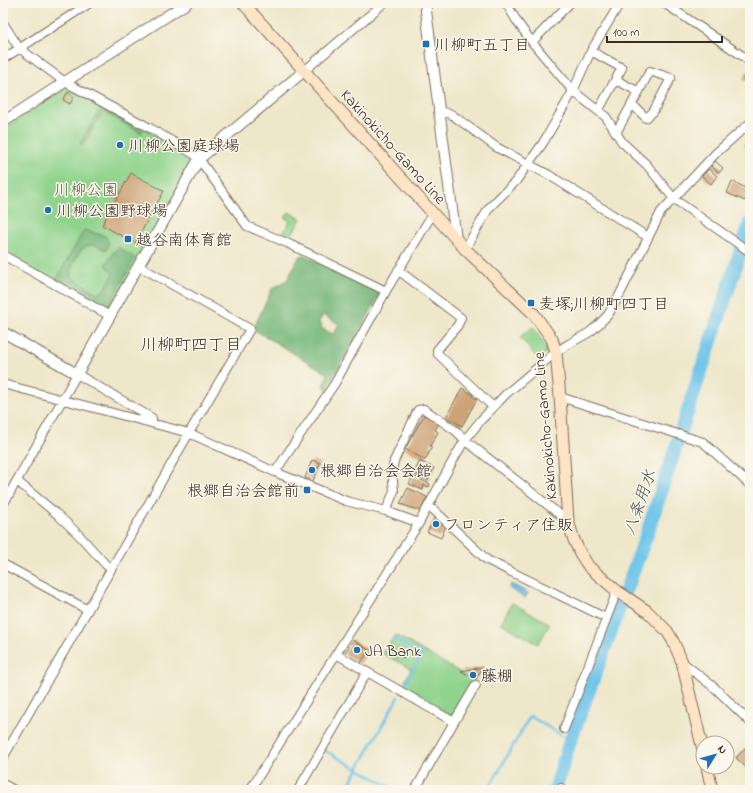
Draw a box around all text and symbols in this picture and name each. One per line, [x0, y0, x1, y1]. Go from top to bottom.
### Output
scale bar [607, 18, 722, 44]
text: 100 m [613, 24, 640, 42]
place label: 川柳町五丁目 [434, 34, 530, 58]
marker: 川柳町五丁目 [421, 39, 431, 49]
street label: Kakinokicho-Gamo Line [334, 84, 452, 211]
place label: 川柳公園庭球場 [128, 135, 240, 159]
marker: 川柳公園庭球場 [115, 140, 125, 150]
park label: 川柳公園 [54, 179, 118, 203]
place label: 川柳公園野球場 [56, 200, 168, 224]
marker: 川柳公園野球場 [43, 205, 53, 215]
place label: 越谷南体育館 [136, 229, 232, 253]
marker: 越谷南体育館 [123, 234, 133, 244]
place label: 麦塚;川柳町四丁目 [539, 293, 669, 317]
marker: 麦塚;川柳町四丁目 [526, 298, 536, 308]
district label: 川柳町四丁目 [140, 333, 242, 358]
street label: Kakinokicho-Gamo Line [528, 350, 564, 501]
place label: 根郷自治会会館 [320, 460, 432, 484]
marker: 根郷自治会会館 [307, 465, 317, 475]
water label: 八条用水 [618, 466, 663, 539]
place label: 根郷自治会館前 [187, 480, 299, 504]
marker: 根郷自治会館前 [302, 485, 312, 495]
place label: フロンティア住販 [444, 514, 573, 538]
marker: フロンティア住販 [431, 519, 441, 529]
place label: JA Bank [365, 640, 422, 664]
marker: JA Bank [352, 645, 362, 655]
place label: 藤棚 [481, 665, 513, 689]
marker: 藤棚 [468, 670, 478, 680]
north arrow [695, 735, 735, 775]
text: N [714, 742, 731, 757]

